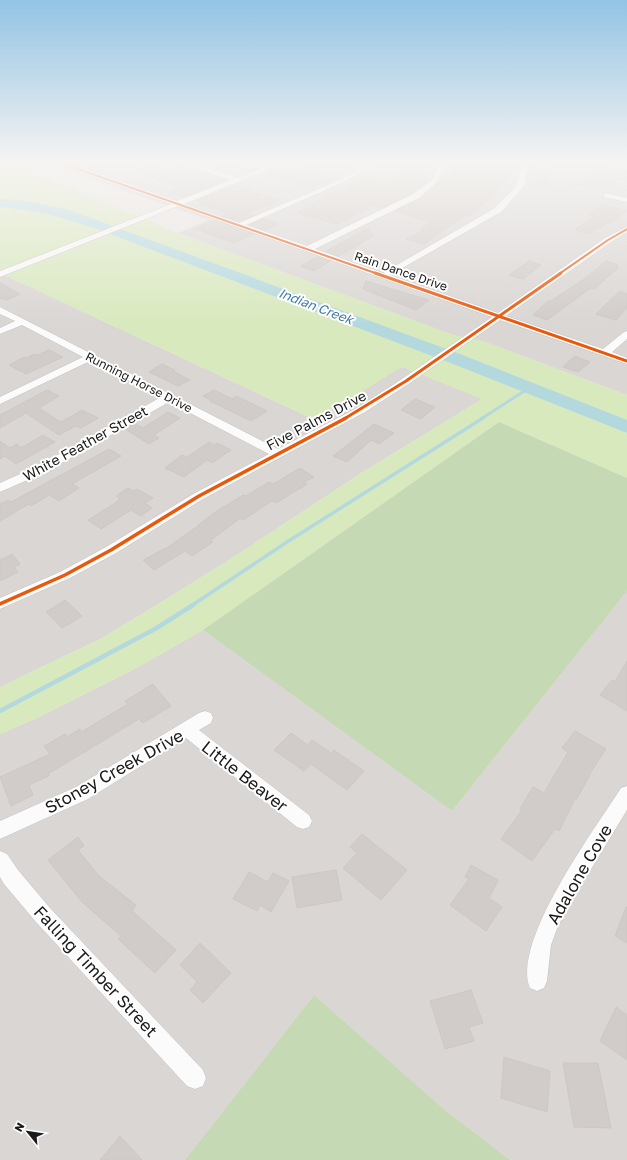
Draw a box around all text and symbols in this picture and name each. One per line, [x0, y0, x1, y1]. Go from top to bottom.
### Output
street label: Rain Dance Drive [353, 248, 449, 294]
water label: Indian Creek [277, 284, 357, 328]
street label: Running Horse Drive [83, 349, 195, 415]
street label: Five Palms Drive [263, 387, 369, 453]
street label: White Feather Street [20, 402, 150, 484]
street label: Stoney Creek Drive [41, 724, 187, 818]
street label: Little Beaver [198, 736, 292, 816]
street label: Adalone Cove [542, 820, 616, 928]
street label: Falling Timber Street [30, 901, 162, 1041]
north arrow [8, 1112, 48, 1152]
text: N [11, 1120, 27, 1134]

